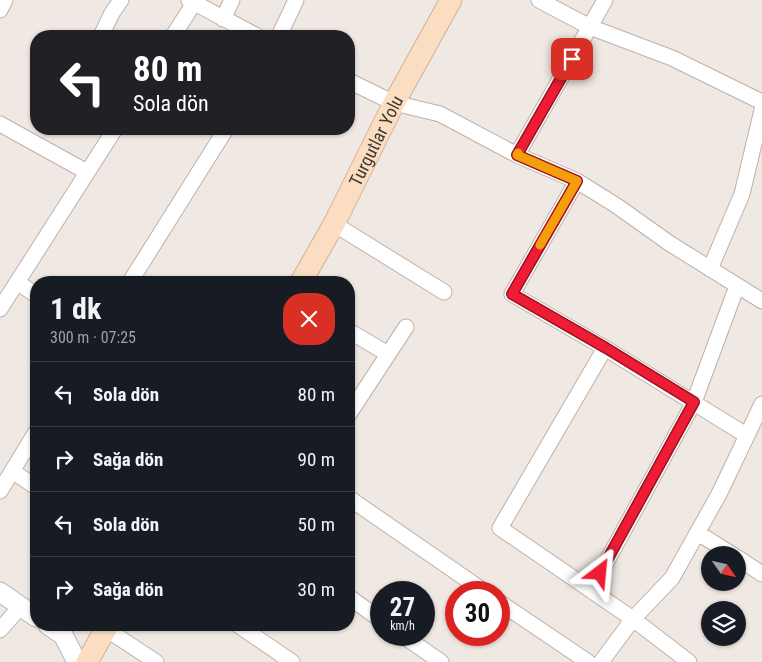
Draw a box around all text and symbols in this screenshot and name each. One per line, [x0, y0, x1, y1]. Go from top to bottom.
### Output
pin [551, 38, 593, 80]
icon: arrive [558, 45, 586, 73]
text: 80 m [133, 49, 202, 90]
icon: left [50, 50, 115, 115]
text: Sola dön [133, 91, 209, 116]
street label: Turgutlar Yolu [344, 91, 407, 189]
text: 1 dk [50, 291, 101, 326]
button: close [283, 293, 335, 345]
text: 300 m · 07:25 [50, 328, 136, 347]
icon: left [50, 380, 78, 408]
text: Sola dön [93, 383, 159, 406]
text: 80 m [298, 383, 335, 406]
icon: right [50, 445, 78, 473]
text: Sağa dön [93, 448, 163, 471]
text: 90 m [298, 448, 335, 471]
icon: left [50, 510, 78, 538]
text: Sola dön [93, 513, 159, 536]
text: 50 m [298, 513, 335, 536]
position arrow [573, 546, 625, 598]
north arrow [701, 546, 746, 591]
map controls [701, 546, 746, 646]
icon: right [50, 575, 78, 603]
text: Sağa dön [93, 578, 163, 601]
text: 30 m [298, 578, 335, 601]
speed limit sign: 30 [445, 581, 510, 646]
text: 27 [390, 593, 415, 622]
button: layers [701, 601, 746, 646]
text: km/h [390, 619, 415, 633]

